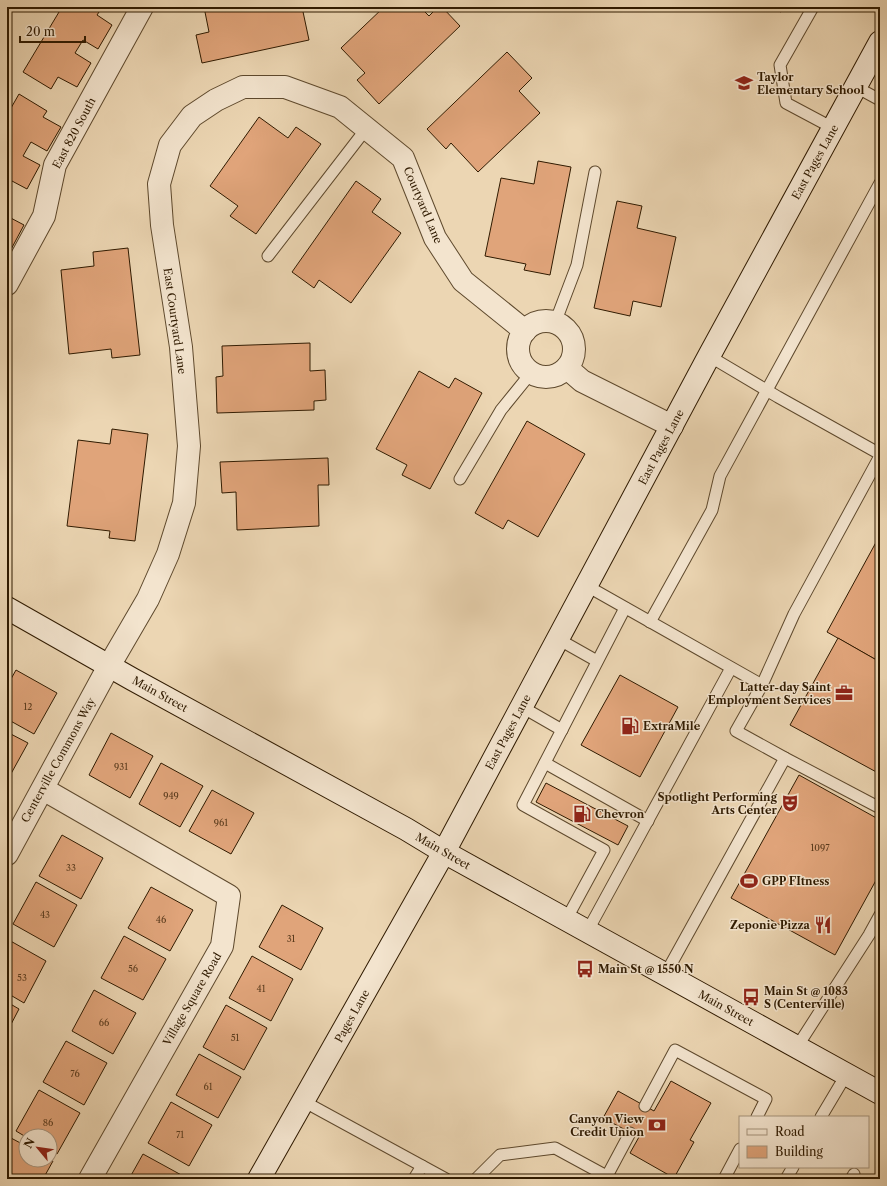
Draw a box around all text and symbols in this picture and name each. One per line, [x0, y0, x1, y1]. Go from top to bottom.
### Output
scale bar [20, 18, 85, 44]
text: 20 m [26, 24, 55, 39]
place label: Taylor Elementary School [757, 70, 864, 97]
school or university icon: Taylor Elementary School [734, 73, 754, 93]
street label: East 820 South [49, 95, 99, 171]
street label: East Pages Lane [789, 122, 841, 202]
street label: Courtyard Lane [400, 164, 446, 246]
street label: East Courtyard Lane [161, 267, 189, 375]
street label: East Pages Lane [635, 407, 687, 487]
street label: Main Street [130, 673, 190, 715]
place label: Latter-day Saint Employment Services [708, 680, 832, 707]
office icon: Latter-day Saint Employment Services [834, 683, 854, 703]
street label: East Pages Lane [482, 692, 534, 772]
street label: Centerville Commons Way [18, 694, 99, 825]
house number: 12 [24, 701, 32, 712]
fuel station icon: ExtraMile [620, 716, 640, 736]
place label: ExtraMile [643, 719, 701, 733]
house number: 931 [114, 761, 128, 772]
house number: 949 [163, 790, 179, 801]
place label: Spotlight Performing Arts Center [658, 790, 778, 817]
theatre icon: Spotlight Performing Arts Center [780, 793, 800, 813]
fuel station icon: Chevron [572, 804, 592, 824]
place label: Chevron [595, 807, 645, 821]
house number: 961 [214, 817, 228, 828]
street label: Main Street [413, 830, 473, 872]
house number: 1097 [810, 842, 830, 853]
house number: 33 [66, 862, 76, 873]
sports icon: GPP FItness [739, 871, 759, 891]
place label: GPP FItness [762, 874, 829, 888]
house number: 43 [40, 909, 50, 920]
house number: 46 [156, 914, 166, 925]
restaurant icon: Zeponie Pizza [813, 915, 833, 935]
place label: Zeponie Pizza [730, 918, 811, 932]
house number: 31 [287, 933, 296, 944]
street label: Village Square Road [159, 950, 224, 1049]
bus stop icon: Main St @ 1550 N [575, 959, 595, 979]
place label: Main St @ 1550 N [598, 962, 694, 976]
house number: 56 [128, 963, 138, 974]
house number: 53 [17, 972, 27, 983]
house number: 41 [257, 983, 266, 994]
place label: Main St @ 1083 S (Centerville) [764, 984, 848, 1011]
street label: Pages Lane [332, 987, 372, 1045]
street label: Main Street [696, 987, 756, 1029]
bus stop icon: Main St @ 1083 S (Centerville) [741, 987, 761, 1007]
house number: 66 [99, 1017, 109, 1028]
house number: 51 [231, 1032, 240, 1043]
house number: 76 [70, 1068, 80, 1079]
house number: 61 [203, 1081, 213, 1092]
place label: Canyon View Credit Union [569, 1112, 645, 1139]
bank icon: Canyon View Credit Union [647, 1115, 667, 1135]
legend [739, 1116, 869, 1168]
house number: 86 [43, 1117, 53, 1128]
text: Road [775, 1124, 805, 1139]
north arrow [18, 1128, 58, 1168]
house number: 71 [176, 1129, 184, 1140]
text: N [21, 1135, 38, 1151]
text: Building [775, 1144, 823, 1159]

